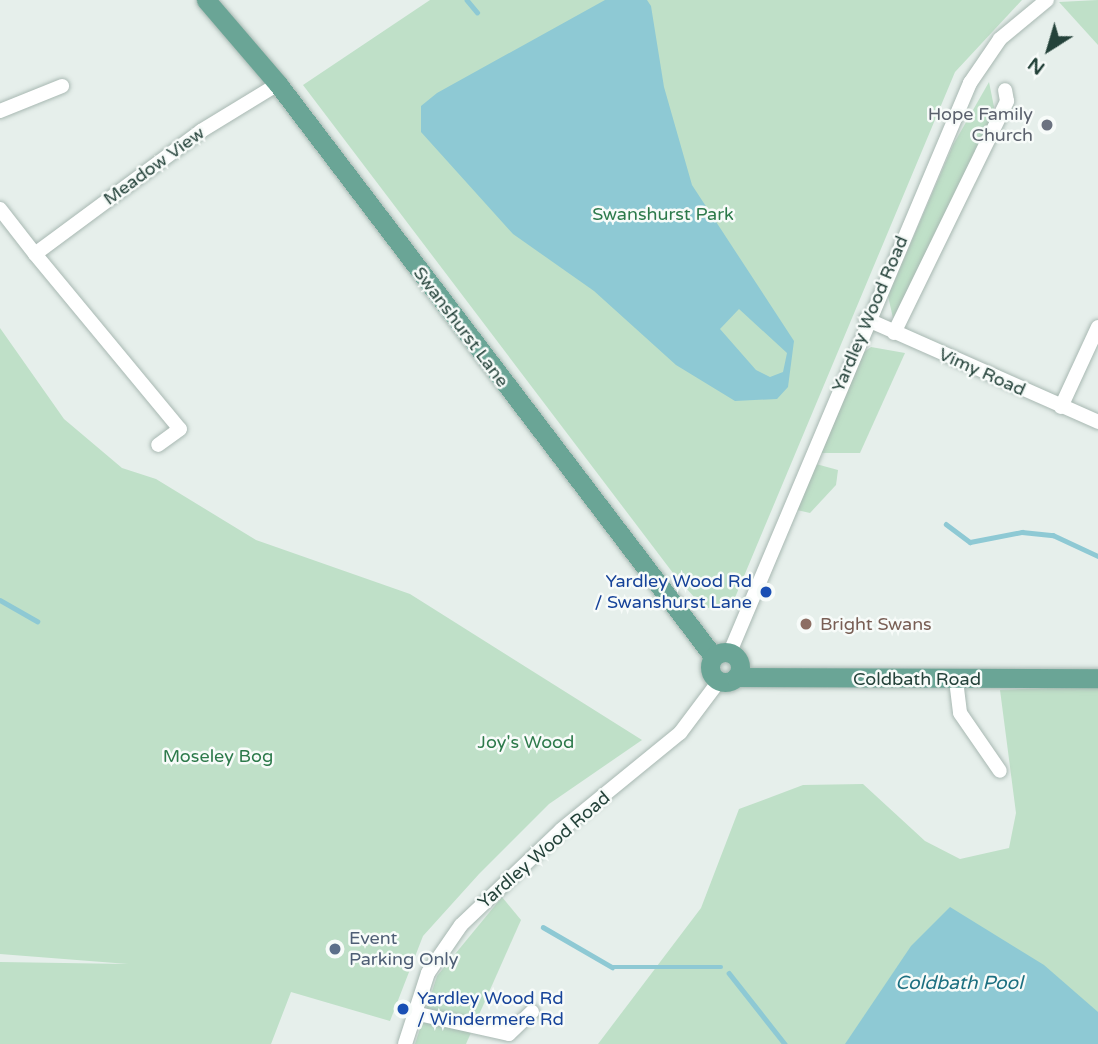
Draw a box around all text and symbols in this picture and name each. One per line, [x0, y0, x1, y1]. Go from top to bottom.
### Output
north arrow [1014, 14, 1084, 84]
text: N [1024, 52, 1049, 79]
place label: Hope Family Church [928, 104, 1033, 146]
marker: Hope Family Church [1039, 117, 1055, 133]
street label: Meadow View [99, 122, 209, 210]
park label: Swanshurst Park [592, 203, 734, 225]
street label: Yardley Wood Road [827, 233, 913, 395]
street label: Swanshurst Lane [409, 263, 513, 391]
street label: Vimy Road [935, 343, 1029, 401]
place label: Yardley Wood Rd / Swanshurst Lane [594, 571, 752, 614]
marker: Yardley Wood Rd / Swanshurst Lane [758, 584, 774, 600]
place label: Bright Swans [820, 613, 932, 635]
marker: Bright Swans [798, 616, 814, 632]
street label: Coldbath Road [853, 668, 981, 690]
park label: Joy's Wood [478, 731, 574, 753]
park label: Moseley Bog [163, 745, 273, 767]
street label: Yardley Wood Road [474, 787, 614, 913]
place label: Event Parking Only [349, 928, 458, 970]
marker: Event Parking Only [327, 941, 343, 957]
water label: Coldbath Pool [895, 973, 1023, 995]
place label: Yardley Wood Rd / Windermere Rd [417, 988, 564, 1030]
marker: Yardley Wood Rd / Windermere Rd [395, 1001, 411, 1017]

